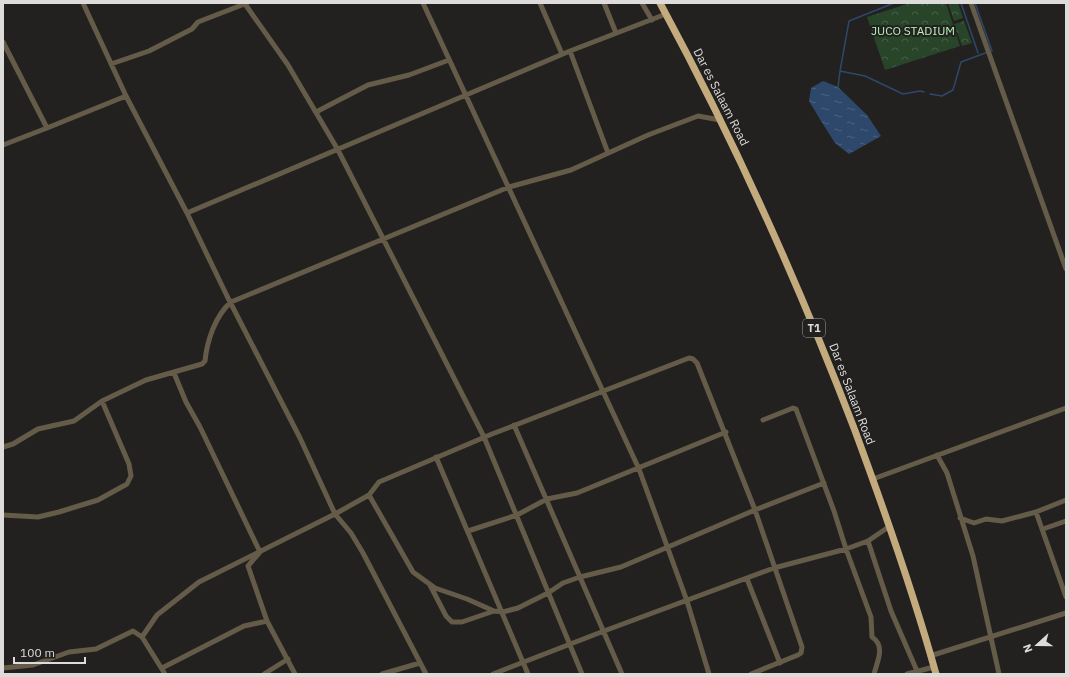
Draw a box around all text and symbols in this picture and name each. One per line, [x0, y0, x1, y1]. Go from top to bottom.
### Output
park label: JUCO STADIUM [871, 23, 955, 38]
street label: Dar es Salaam Road [690, 46, 752, 148]
road number: T1 [803, 319, 825, 337]
street label: Dar es Salaam Road [826, 341, 879, 447]
north arrow [1017, 625, 1057, 665]
scale bar [14, 639, 85, 665]
text: N [1020, 642, 1036, 655]
text: 100 m [20, 645, 55, 660]

